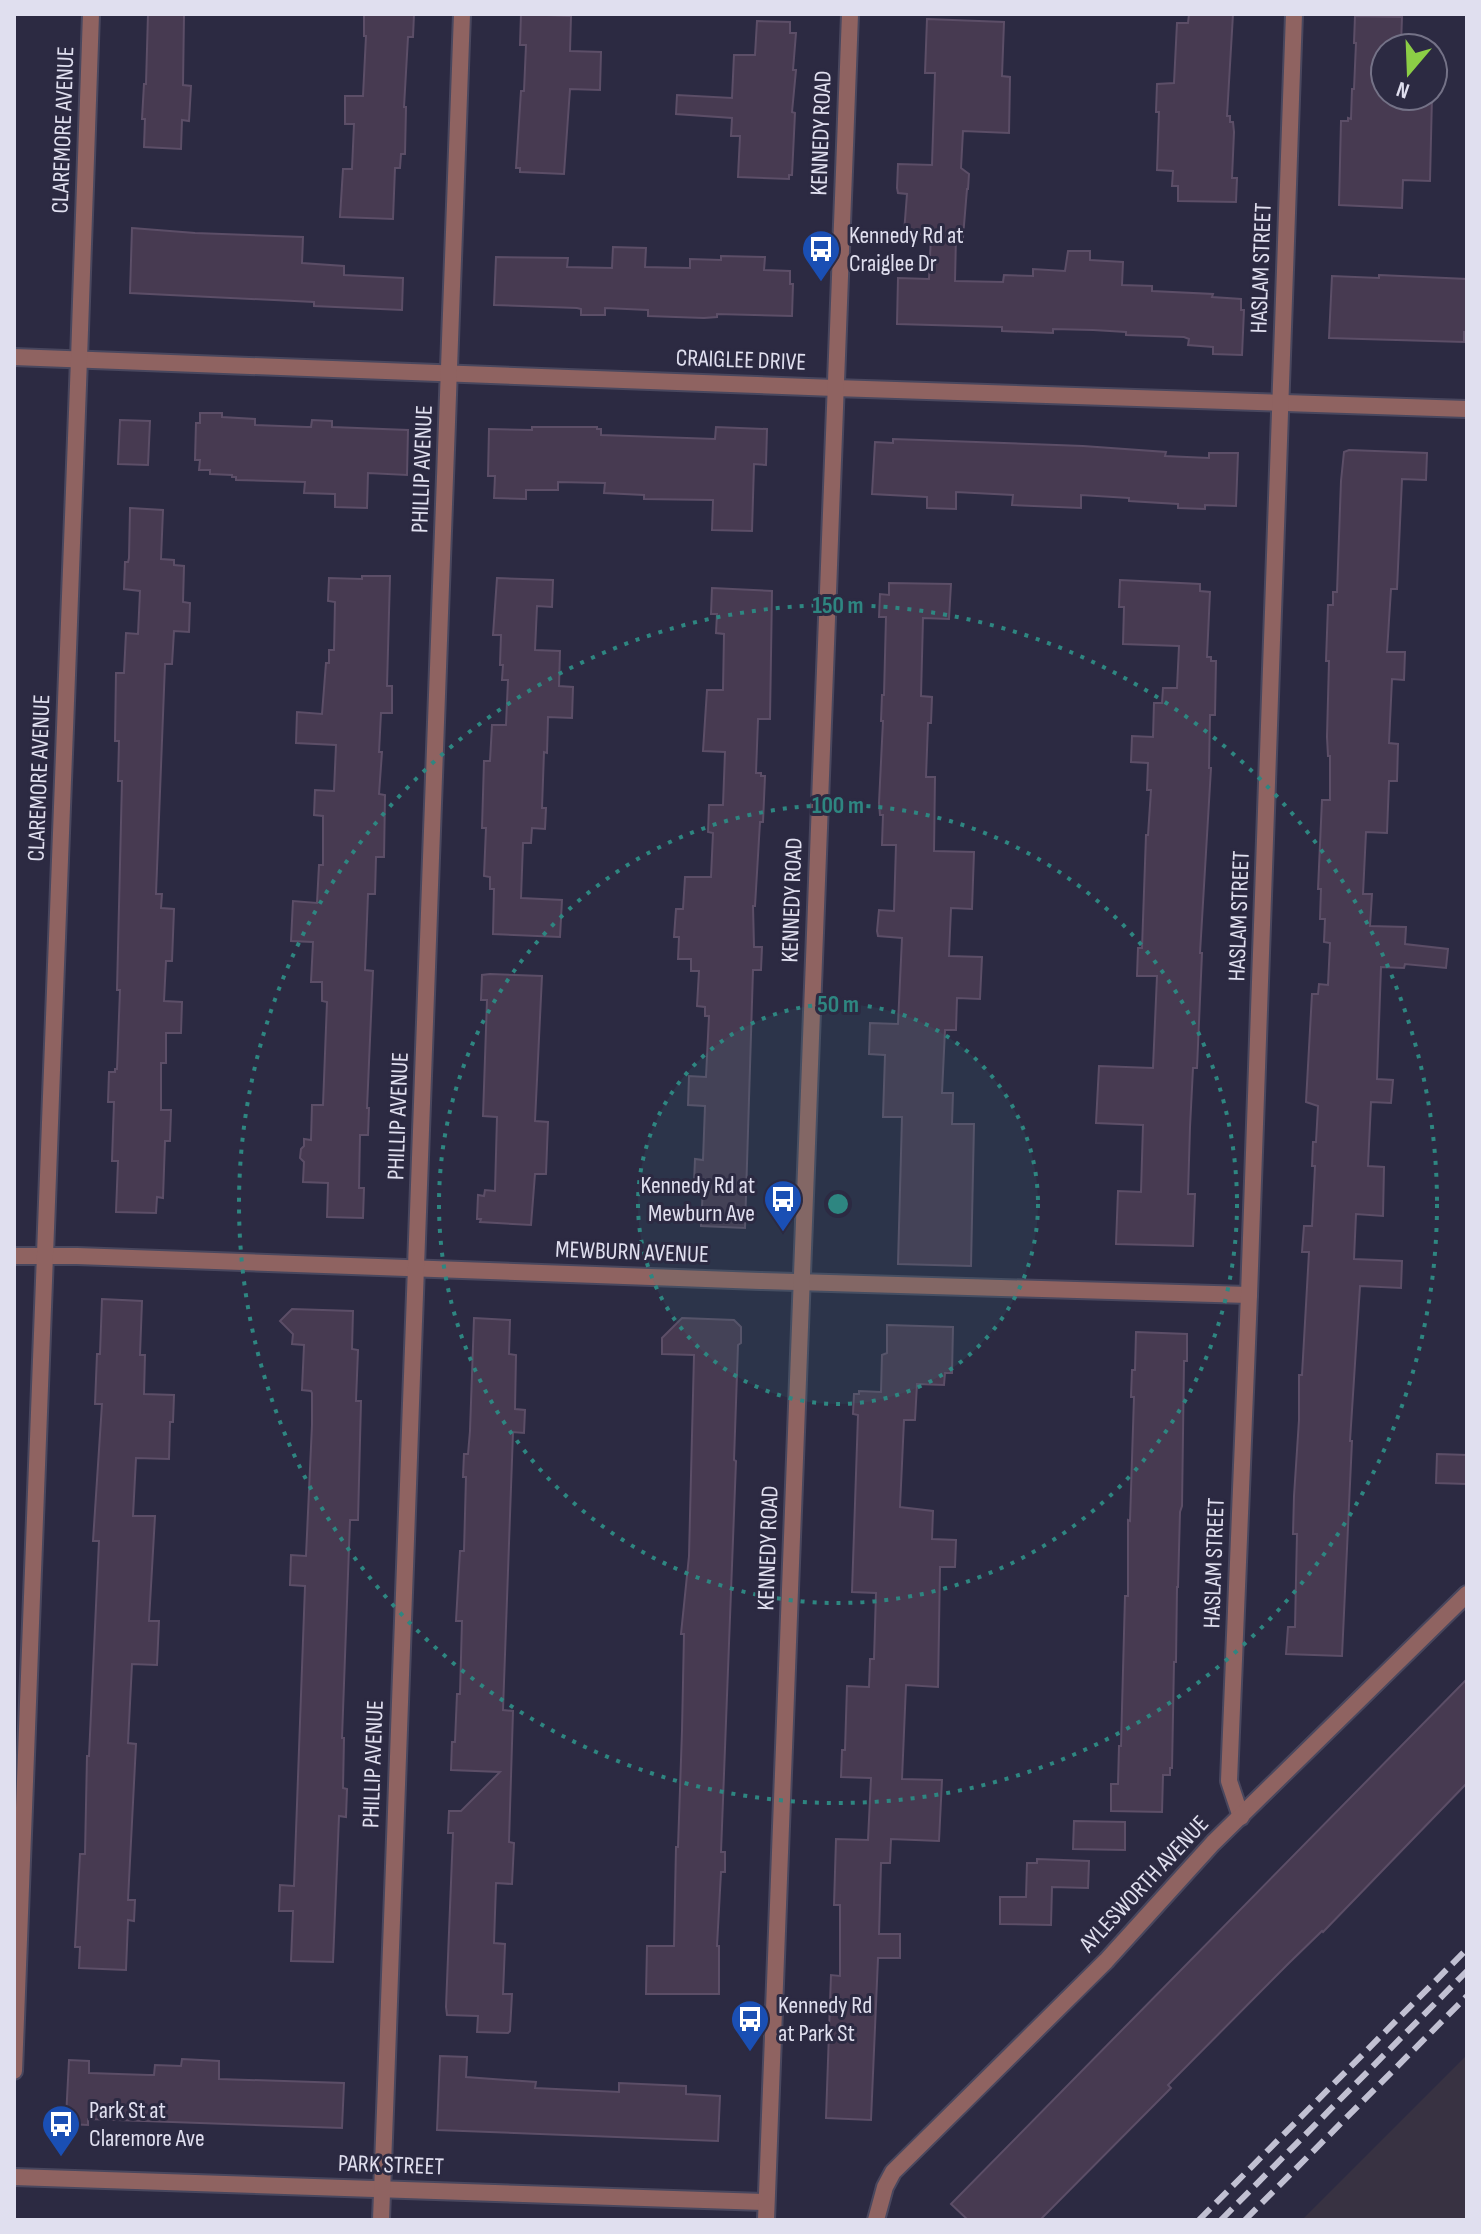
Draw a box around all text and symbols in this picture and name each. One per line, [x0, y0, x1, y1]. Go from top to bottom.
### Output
north arrow [1369, 32, 1449, 112]
street label: CLAREMORE AVENUE [46, 46, 80, 214]
street label: KENNEDY ROAD [804, 70, 838, 196]
text: N [1393, 75, 1413, 104]
street label: HASLAM STREET [1244, 202, 1278, 334]
place label: Kennedy Rd at Craiglee Dr [849, 221, 964, 278]
bus stop icon: Kennedy Rd at Craiglee Dr [800, 228, 842, 283]
street label: CRAIGLEE DRIVE [675, 343, 807, 377]
street label: PHILLIP AVENUE [405, 405, 439, 533]
text: 150 m [812, 591, 864, 620]
street label: CLAREMORE AVENUE [22, 694, 56, 862]
text: 100 m [812, 791, 864, 820]
street label: KENNEDY ROAD [775, 837, 809, 963]
street label: HASLAM STREET [1222, 850, 1256, 982]
text: 50 m [817, 990, 859, 1019]
street label: PHILLIP AVENUE [381, 1052, 415, 1180]
place label: Kennedy Rd at Mewburn Ave [640, 1171, 755, 1228]
bus stop icon: Kennedy Rd at Mewburn Ave [762, 1178, 804, 1233]
centre of rings [824, 1190, 852, 1218]
street label: MEWBURN AVENUE [555, 1235, 709, 1269]
street label: KENNEDY ROAD [751, 1485, 785, 1611]
street label: HASLAM STREET [1197, 1497, 1231, 1629]
street label: PHILLIP AVENUE [356, 1700, 390, 1828]
street label: AYLESWORTH AVENUE [1073, 1810, 1215, 1959]
place label: Kennedy Rd at Park St [778, 1991, 872, 2048]
bus stop icon: Kennedy Rd at Park St [729, 1998, 771, 2053]
place label: Park St at Claremore Ave [89, 2096, 205, 2153]
bus stop icon: Park St at Claremore Ave [40, 2103, 82, 2158]
street label: PARK STREET [337, 2149, 445, 2181]

